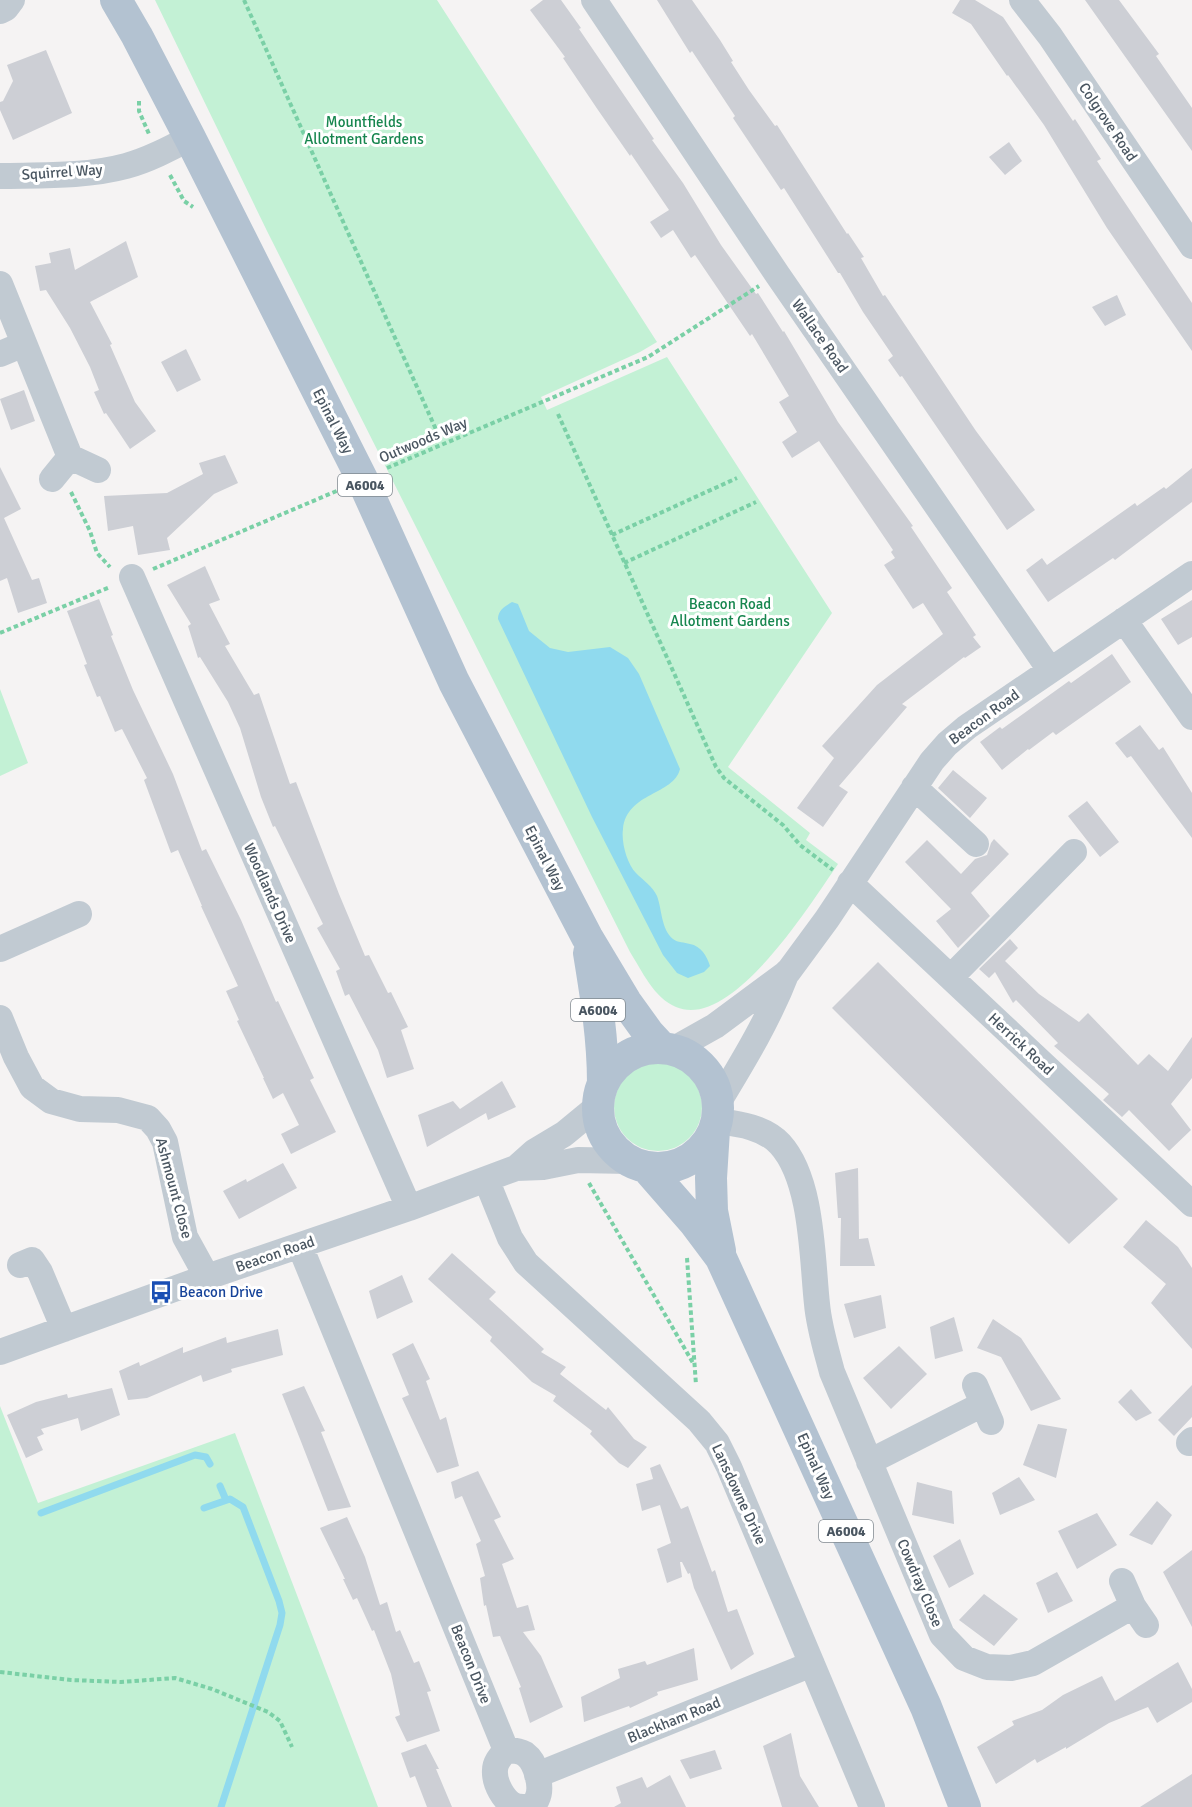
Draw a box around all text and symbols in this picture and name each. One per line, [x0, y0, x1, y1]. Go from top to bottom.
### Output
street label: Colgrove Road [1075, 79, 1141, 165]
park label: Mountfields Allotment Gardens [304, 113, 424, 148]
street label: Squirrel Way [21, 160, 103, 184]
street label: Wallace Road [788, 296, 852, 376]
street label: Epinal Way [309, 385, 357, 457]
street label: Outwoods Way [376, 413, 470, 467]
road number: A6004 [338, 474, 392, 496]
park label: Beacon Road Allotment Gardens [670, 595, 790, 630]
street label: Beacon Road [945, 685, 1023, 749]
street label: Epinal Way [521, 822, 569, 894]
street label: Woodlands Drive [240, 840, 300, 946]
road number: A6004 [571, 999, 625, 1021]
street label: Herrick Road [985, 1009, 1058, 1079]
street label: Ashmount Close [152, 1136, 196, 1240]
street label: Beacon Road [233, 1232, 317, 1276]
bus stop icon: Beacon Drive [148, 1279, 174, 1305]
place label: Beacon Drive [179, 1283, 263, 1301]
street label: Epinal Way [793, 1430, 839, 1502]
street label: Lansdowne Drive [708, 1441, 770, 1547]
road number: A6004 [819, 1520, 873, 1542]
street label: Cowdray Close [893, 1536, 947, 1630]
street label: Beacon Drive [447, 1622, 495, 1706]
street label: Blackham Road [625, 1693, 723, 1747]

